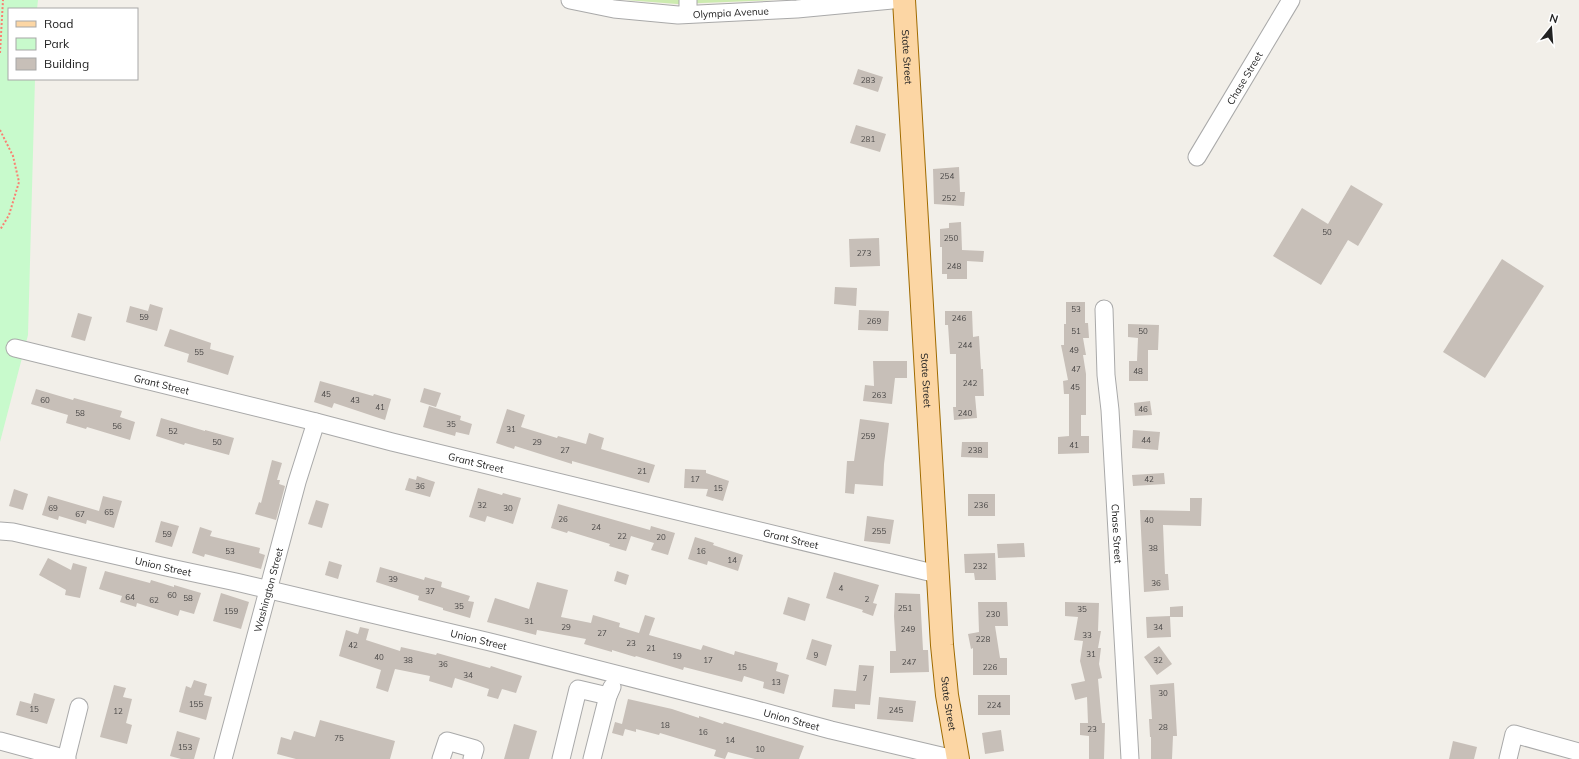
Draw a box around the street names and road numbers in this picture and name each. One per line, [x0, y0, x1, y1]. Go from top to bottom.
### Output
street label: Olympia Avenue [692, 4, 769, 21]
street label: State Street [899, 29, 915, 85]
street label: Chase Street [1223, 49, 1265, 107]
street label: State Street [918, 353, 935, 409]
street label: Grant Street [133, 371, 191, 397]
street label: Grant Street [447, 449, 506, 475]
street label: Chase Street [1109, 503, 1125, 564]
street label: Grant Street [762, 526, 820, 552]
street label: Washington Street [251, 546, 286, 634]
street label: Union Street [134, 554, 193, 579]
street label: Union Street [449, 626, 509, 653]
street label: State Street [939, 676, 960, 732]
street label: Union Street [762, 706, 822, 733]

